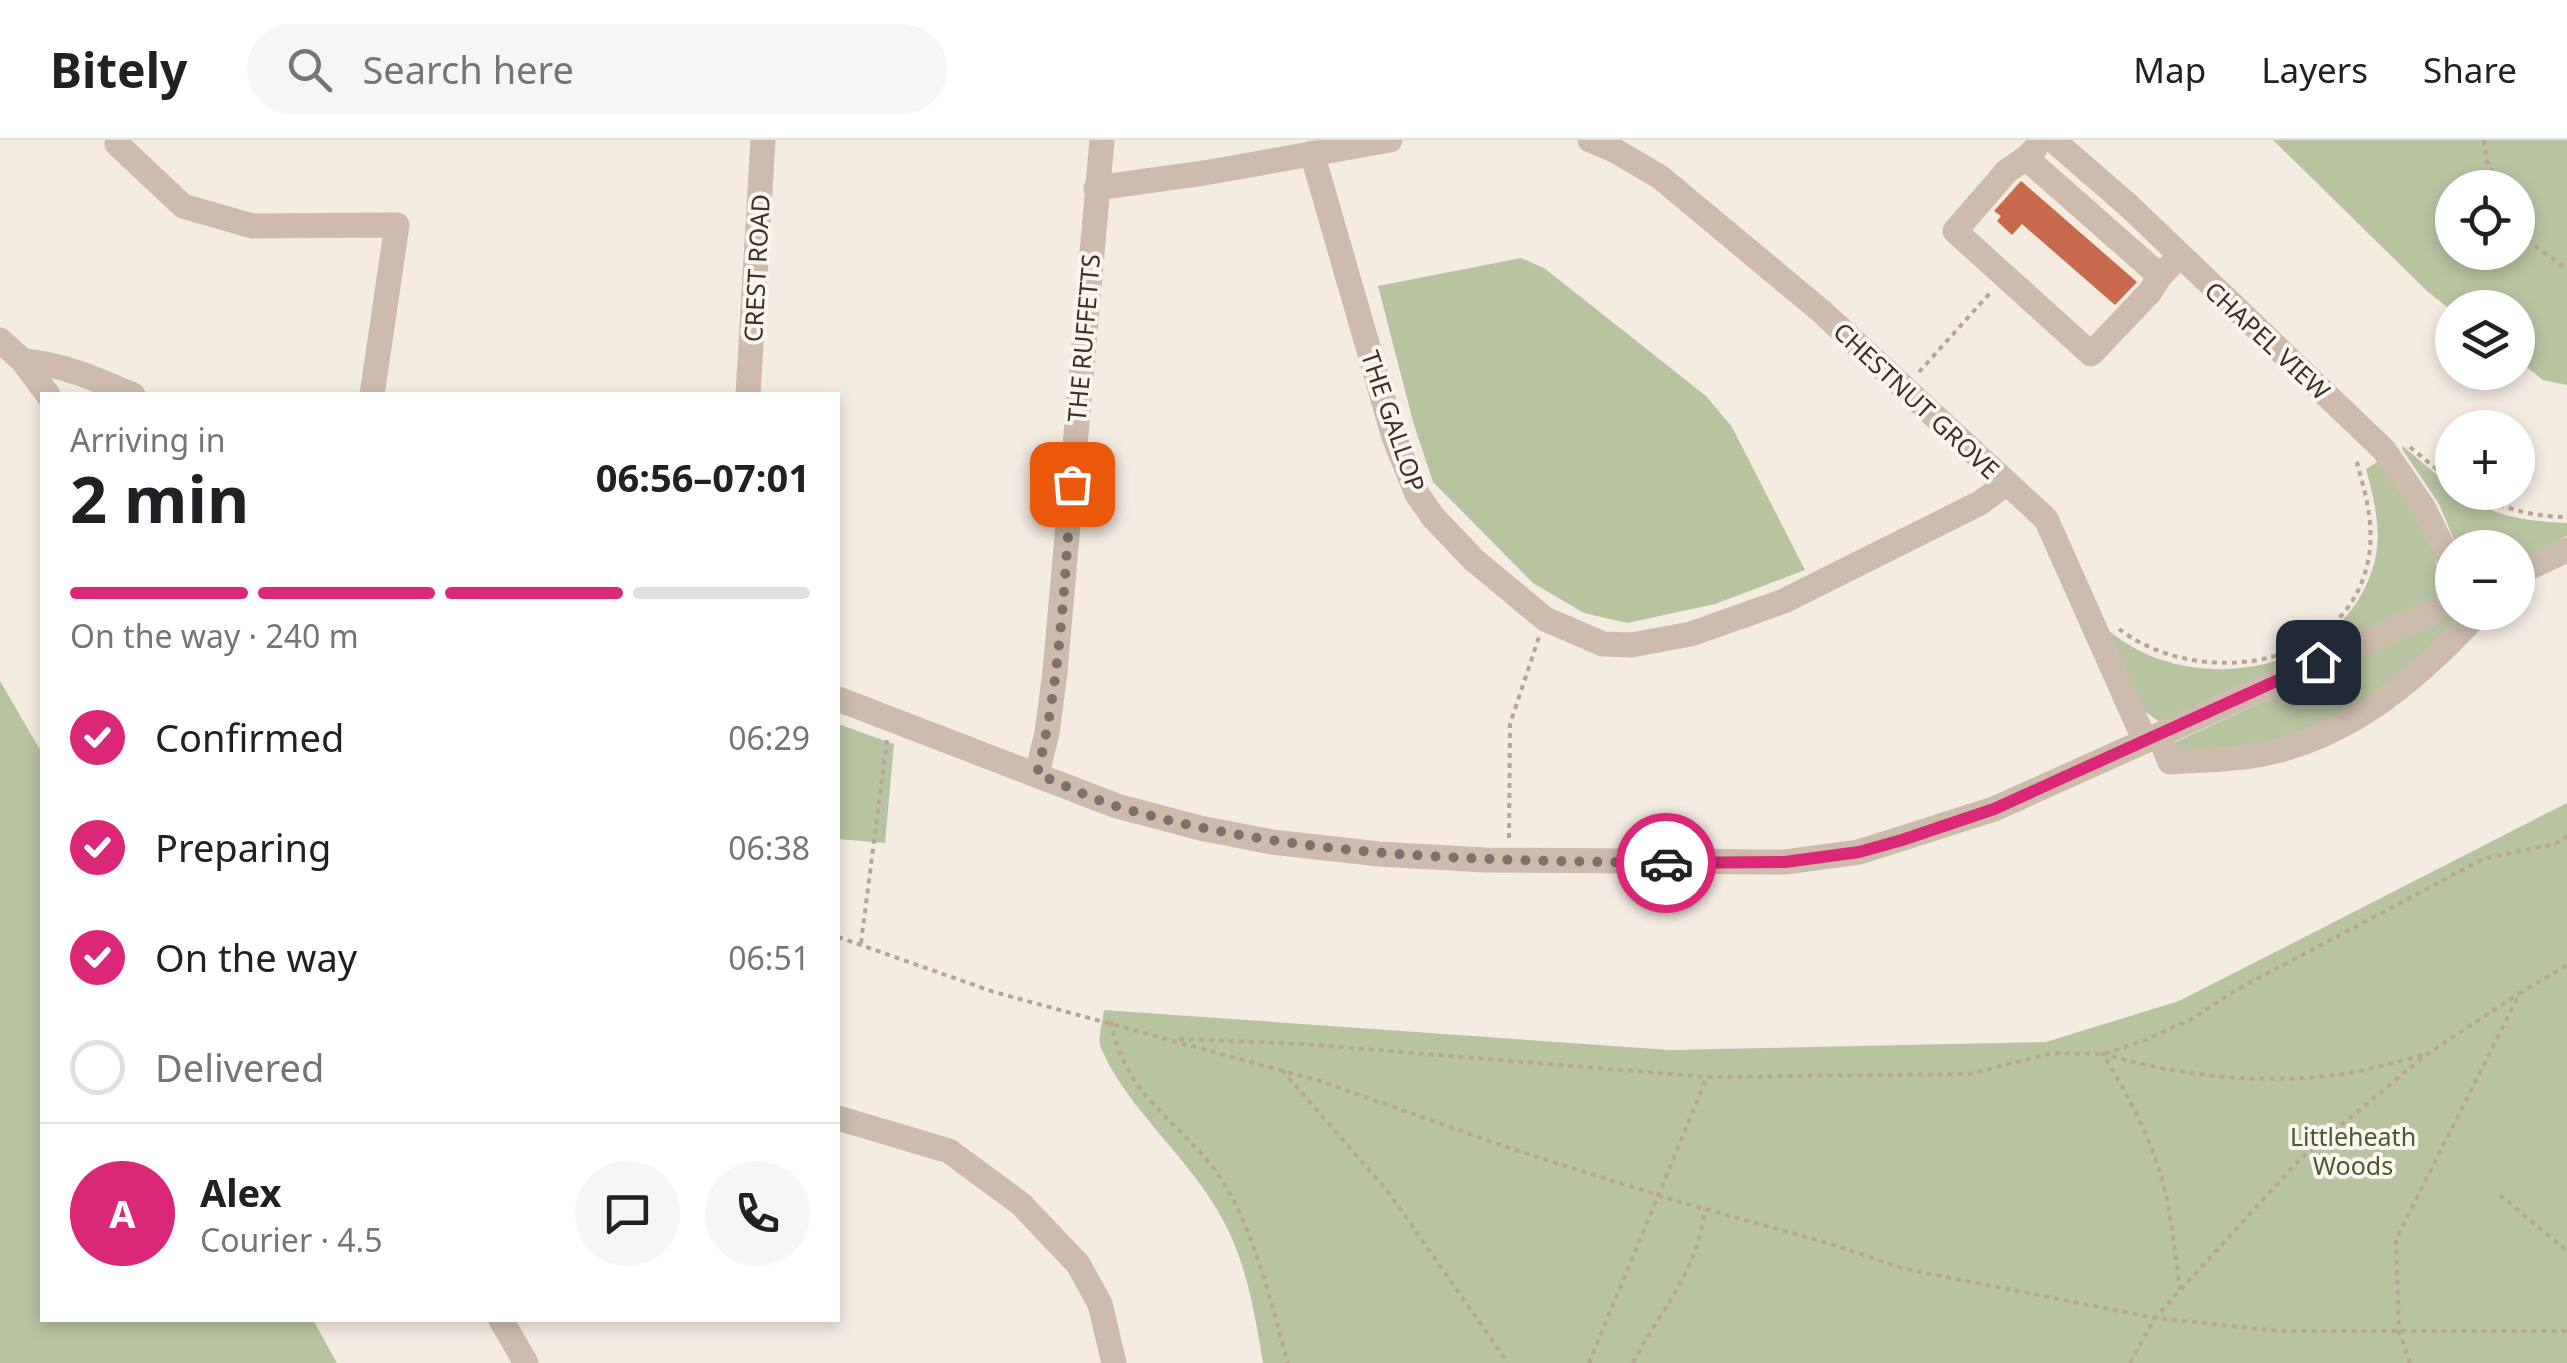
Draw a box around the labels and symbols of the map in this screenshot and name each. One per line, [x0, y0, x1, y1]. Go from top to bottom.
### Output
street label: CREST ROAD [735, 193, 777, 343]
street label: THE RUFFETTS [1059, 253, 1107, 423]
street label: CHAPEL VIEW [2198, 273, 2338, 407]
street label: CHESTNUT GROVE [1827, 314, 2007, 486]
street label: THE GALLOP [1354, 346, 1434, 496]
pin [1030, 442, 1115, 527]
pin [2276, 620, 2361, 705]
courier [1616, 813, 1716, 913]
park label: Littleheath Woods [2290, 1119, 2416, 1182]

